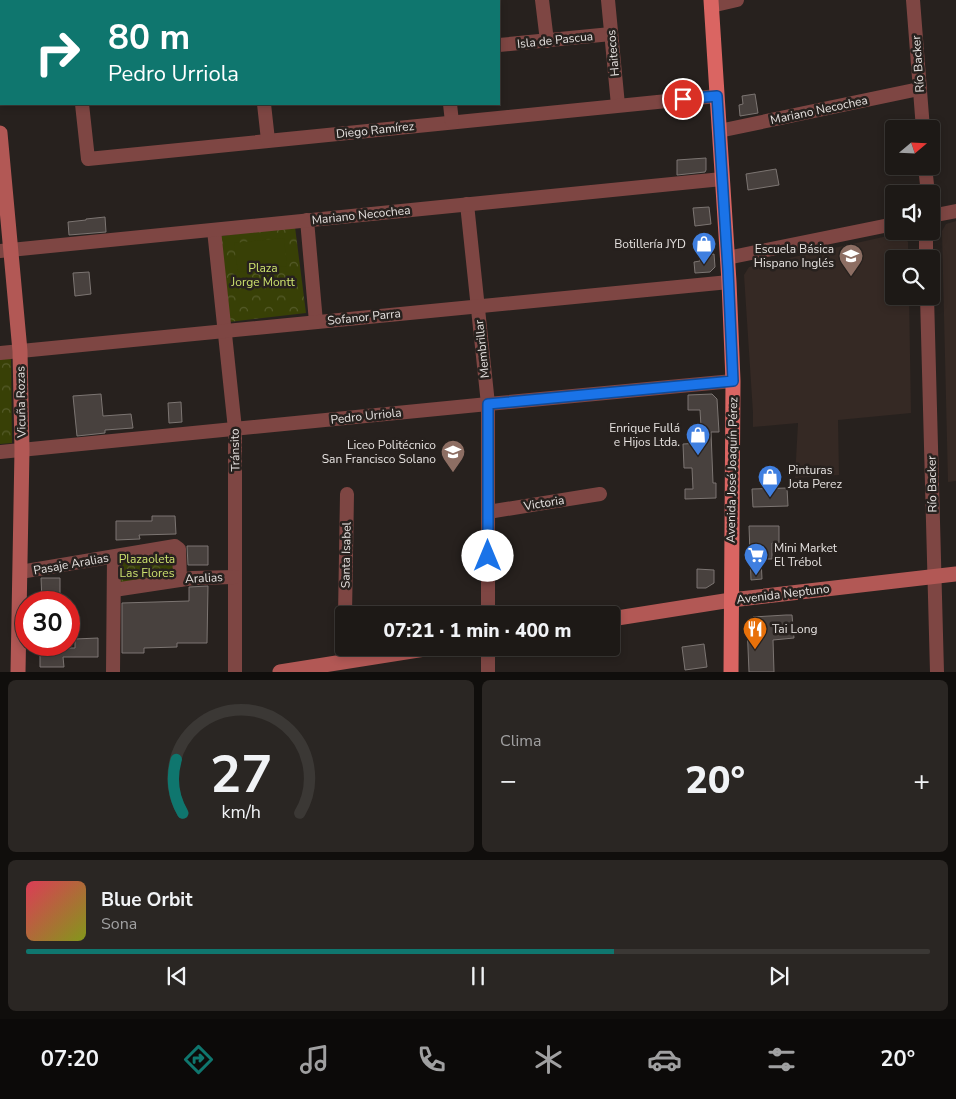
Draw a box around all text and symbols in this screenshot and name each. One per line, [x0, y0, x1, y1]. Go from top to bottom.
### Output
text: 80 m [108, 14, 190, 61]
icon: right [25, 20, 90, 85]
street label: Isla de Pascua [516, 28, 594, 52]
street label: Haitecos [603, 29, 623, 77]
street label: Río Backer [908, 34, 928, 93]
text: Pedro Urriola [108, 59, 239, 89]
pin [662, 78, 704, 120]
icon: arrive [669, 85, 697, 113]
street label: Mariano Necochea [769, 92, 869, 128]
street label: Diego Ramírez [335, 118, 415, 142]
north arrow [885, 120, 940, 175]
map controls [885, 120, 940, 305]
button: sound [885, 185, 940, 240]
street label: Mariano Necochea [311, 202, 411, 228]
shop icon: Botillería JYD [691, 231, 717, 265]
place label: Botillería JYD [614, 236, 686, 252]
place label: Escuela Básica Hispano Inglés [754, 241, 834, 271]
school or university icon: Escuela Básica Hispano Inglés [838, 243, 864, 277]
button: search [885, 250, 940, 305]
park label: Plaza Jorge Montt [230, 260, 295, 290]
street label: Sofanor Parra [327, 305, 401, 329]
street label: Membrillar [471, 318, 493, 379]
street label: Vicuña Rozas [12, 366, 30, 439]
street label: Avenida José Joaquín Pérez [723, 396, 741, 543]
street label: Pedro Urriola [330, 404, 402, 428]
place label: Enrique Fullá e Hijos Ltda. [609, 420, 680, 450]
shop icon: Enrique Fullá e Hijos Ltda. [685, 422, 711, 456]
street label: Tránsito [227, 428, 243, 472]
place label: Liceo Politécnico San Francisco Solano [322, 437, 436, 467]
school or university icon: Liceo Politécnico San Francisco Solano [440, 439, 466, 473]
street label: Río Backer [923, 455, 940, 513]
place label: Pinturas Jota Perez [787, 462, 842, 492]
shop icon: Pinturas Jota Perez [757, 464, 783, 498]
street label: Victoria [522, 492, 565, 514]
street label: Santa Isabel [337, 521, 355, 588]
position arrow [461, 529, 513, 581]
place label: Mini Market El Trébol [774, 540, 838, 570]
supermarket icon: Mini Market El Trébol [743, 542, 769, 576]
street label: Pasaje Aralias [32, 549, 110, 578]
park label: Plazaoleta Las Flores [119, 551, 175, 581]
street label: Aralias [185, 569, 224, 587]
street label: Avenida Neptuno [736, 580, 831, 608]
speed limit sign: 30 [15, 591, 80, 656]
restaurant icon: Tai Long [742, 616, 768, 650]
text: 07:21 · 1 min · 400 m [384, 618, 571, 644]
place label: Tai Long [772, 621, 818, 637]
text: Clima [500, 730, 541, 752]
text: 27 [210, 739, 272, 810]
text: 20° [685, 755, 745, 806]
text: − [500, 762, 517, 800]
text: + [913, 762, 930, 800]
text: km/h [221, 800, 261, 824]
text: Blue Orbit [101, 887, 192, 913]
text: Sona [101, 913, 137, 935]
icon: previous [163, 962, 191, 990]
icon: pause [464, 962, 492, 990]
icon: next [765, 962, 793, 990]
icon: directions [181, 1042, 216, 1077]
icon: music [297, 1042, 332, 1077]
icon: phone [414, 1042, 449, 1077]
icon: climate [531, 1042, 566, 1077]
icon: car [647, 1042, 682, 1077]
icon: filters [764, 1042, 799, 1077]
text: 07:20 [41, 1044, 99, 1074]
text: 20° [880, 1044, 915, 1074]

